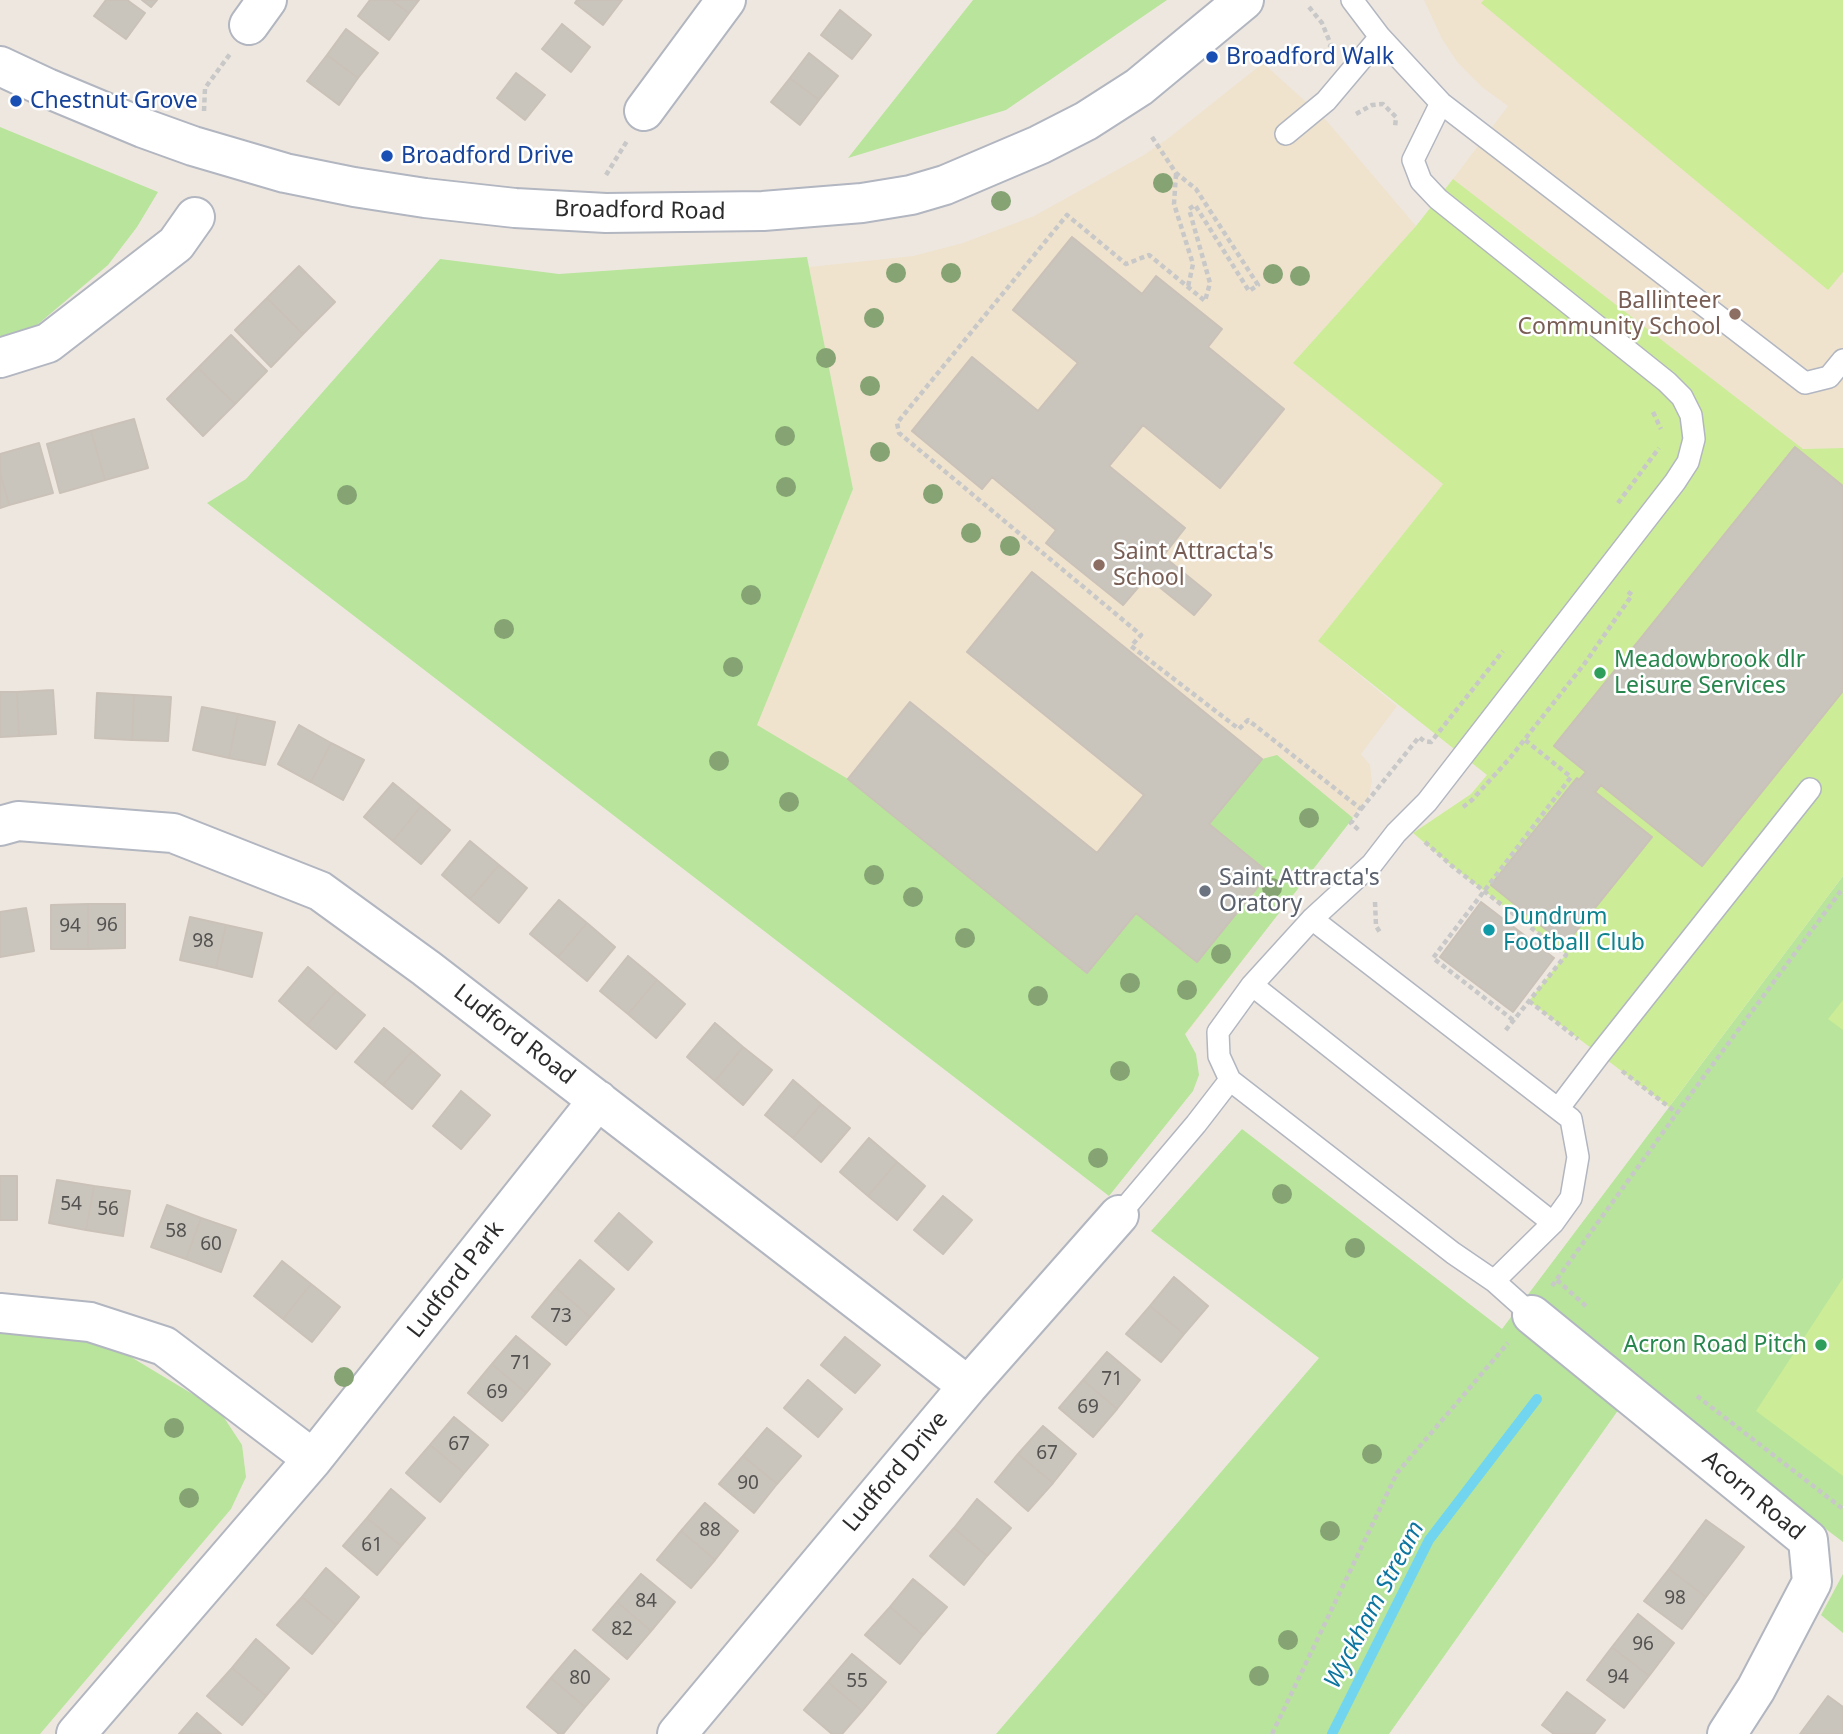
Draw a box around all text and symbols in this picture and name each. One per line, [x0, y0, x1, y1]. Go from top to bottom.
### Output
place label: Broadford Walk [1226, 43, 1394, 71]
marker: Broadford Walk [1204, 49, 1220, 65]
place label: Chestnut Grove [30, 87, 198, 115]
marker: Chestnut Grove [8, 93, 24, 109]
place label: Broadford Drive [401, 142, 574, 170]
marker: Broadford Drive [379, 148, 395, 164]
street label: Broadford Road [554, 196, 726, 226]
place label: Ballinteer Community School [1518, 287, 1721, 341]
marker: Ballinteer Community School [1727, 306, 1743, 322]
place label: Saint Attracta's School [1113, 538, 1274, 592]
marker: Saint Attracta's School [1091, 557, 1107, 573]
place label: Meadowbrook dlr Leisure Services [1614, 646, 1805, 700]
marker: Meadowbrook dlr Leisure Services [1592, 665, 1608, 681]
place label: Saint Attracta's Oratory [1219, 864, 1380, 918]
marker: Saint Attracta's Oratory [1197, 883, 1213, 899]
place label: Dundrum Football Club [1503, 903, 1645, 957]
house number: 96 [96, 915, 118, 937]
house number: 94 [59, 916, 81, 938]
marker: Dundrum Football Club [1481, 922, 1497, 938]
house number: 98 [192, 931, 214, 953]
street label: Ludford Road [448, 979, 580, 1091]
house number: 54 [60, 1194, 82, 1216]
house number: 56 [97, 1199, 119, 1221]
street label: Ludford Park [402, 1216, 510, 1344]
house number: 58 [165, 1221, 187, 1243]
house number: 60 [200, 1234, 222, 1256]
house number: 73 [550, 1306, 572, 1328]
place label: Acron Road Pitch [1623, 1331, 1807, 1359]
marker: Acron Road Pitch [1813, 1337, 1829, 1353]
house number: 71 [510, 1353, 532, 1375]
house number: 71 [1101, 1369, 1123, 1391]
house number: 69 [486, 1382, 508, 1404]
house number: 69 [1077, 1397, 1099, 1419]
street label: Ludford Drive [838, 1406, 954, 1538]
house number: 67 [448, 1434, 470, 1456]
house number: 67 [1036, 1443, 1058, 1465]
street label: Acorn Road [1696, 1445, 1810, 1547]
house number: 90 [737, 1473, 759, 1495]
water label: Wyckham Stream [1319, 1517, 1431, 1693]
house number: 88 [699, 1520, 721, 1542]
house number: 61 [361, 1535, 383, 1557]
house number: 98 [1664, 1588, 1686, 1610]
house number: 84 [635, 1591, 657, 1613]
house number: 82 [611, 1619, 633, 1641]
house number: 96 [1632, 1634, 1654, 1656]
house number: 94 [1607, 1667, 1629, 1689]
house number: 80 [569, 1668, 591, 1690]
house number: 55 [846, 1671, 868, 1693]

